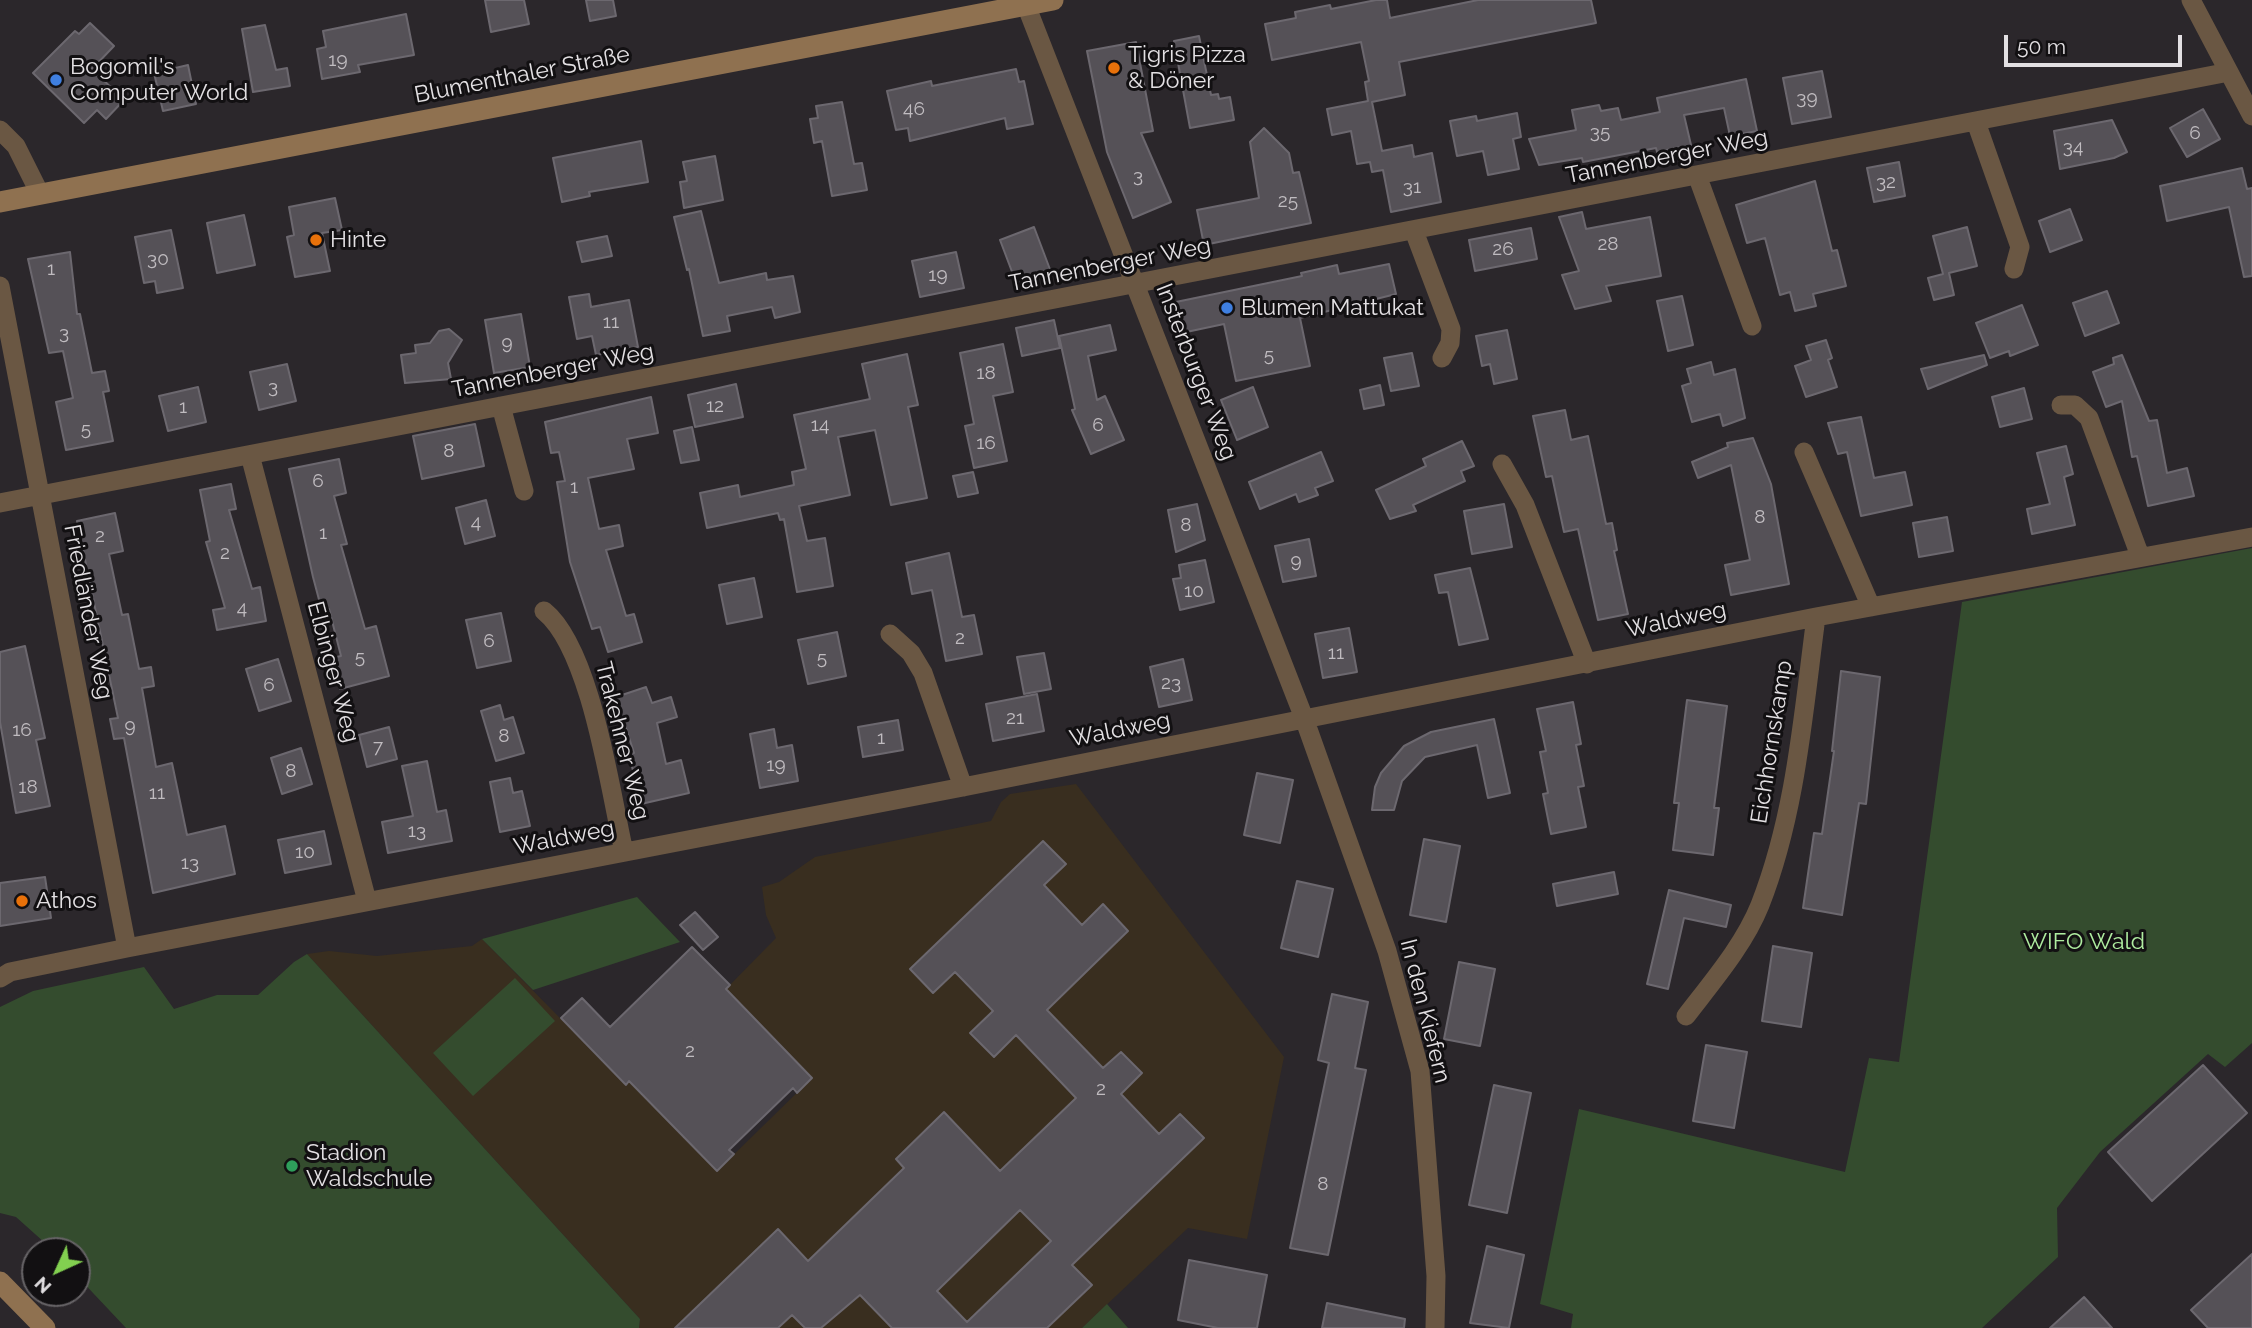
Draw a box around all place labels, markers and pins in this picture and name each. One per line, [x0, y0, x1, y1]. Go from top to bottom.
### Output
place label: Tigris Pizza & Döner [1128, 41, 1246, 95]
place label: Bogomil's Computer World [70, 53, 248, 107]
marker: Tigris Pizza & Döner [1106, 60, 1122, 76]
marker: Bogomil's Computer World [48, 72, 64, 88]
place label: Hinte [330, 226, 386, 254]
marker: Hinte [308, 232, 324, 248]
place label: Blumen Mattukat [1241, 294, 1424, 322]
marker: Blumen Mattukat [1219, 300, 1235, 316]
place label: Athos [36, 887, 97, 915]
marker: Athos [14, 893, 30, 909]
place label: Stadion Waldschule [306, 1139, 433, 1193]
marker: Stadion Waldschule [284, 1158, 300, 1174]

